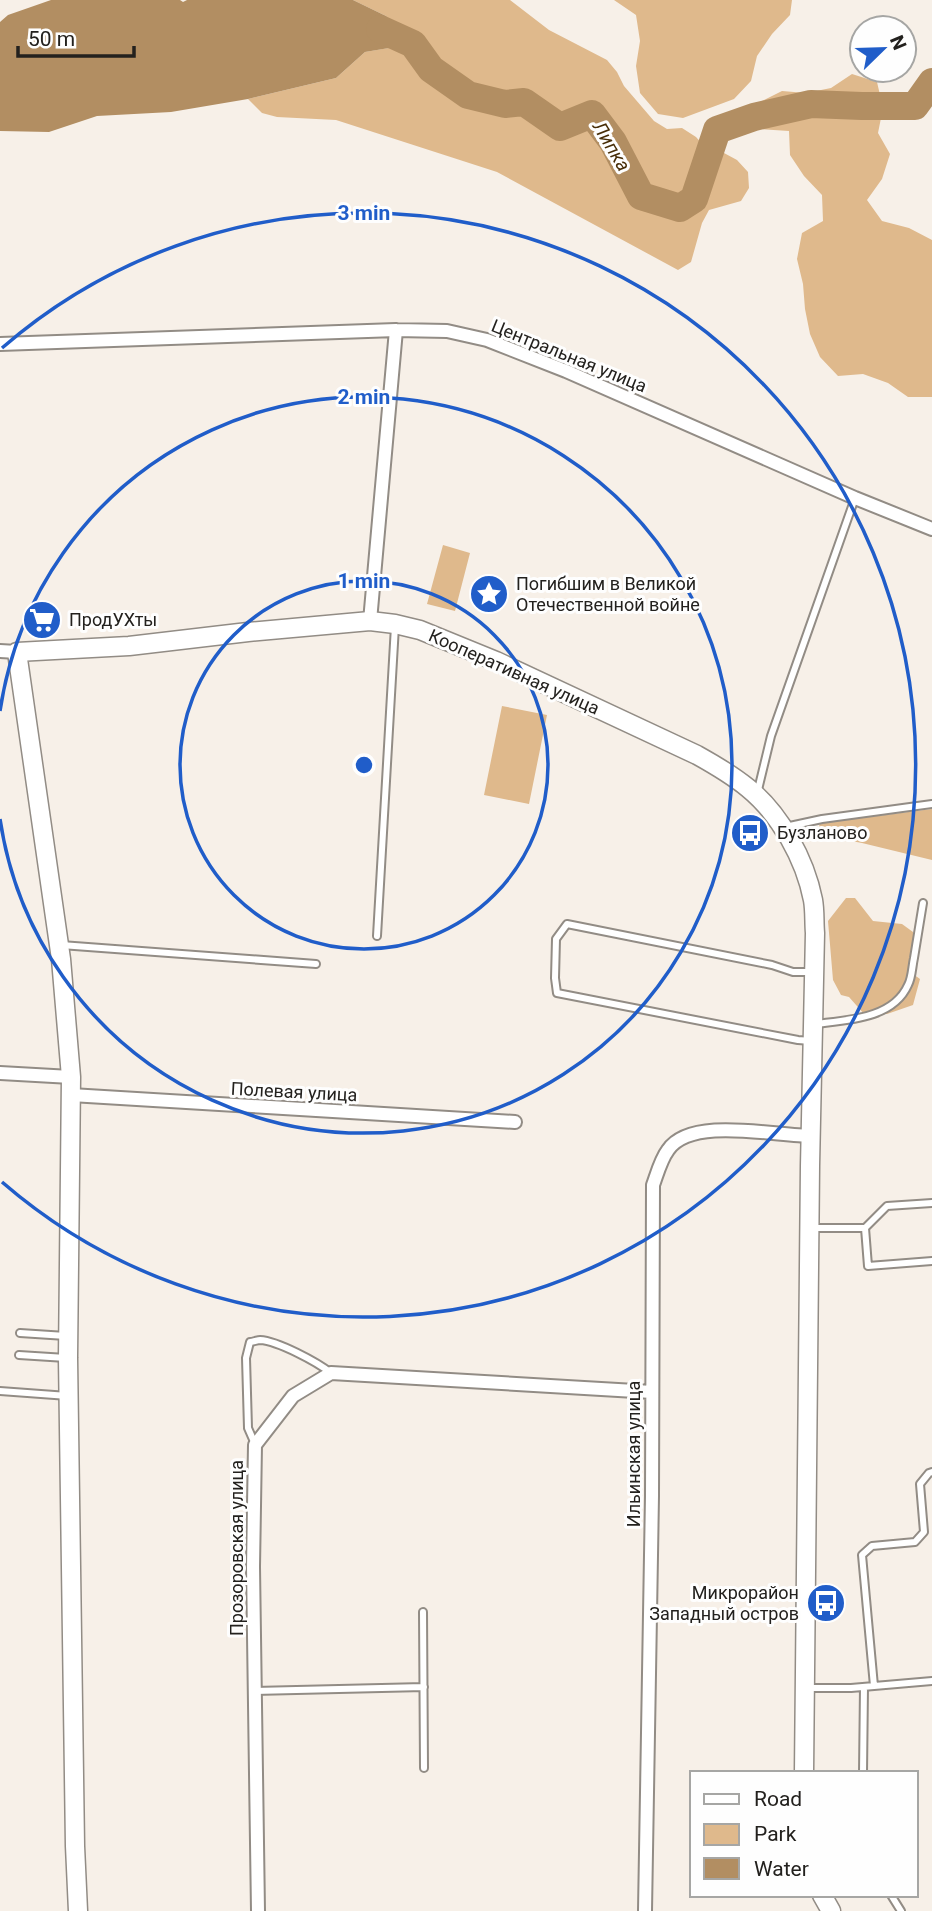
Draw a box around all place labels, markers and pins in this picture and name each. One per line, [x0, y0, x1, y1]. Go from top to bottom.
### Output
place icon: Погибшим в Великой Отечественной войне [468, 573, 510, 615]
place label: Погибшим в Великой Отечественной войне [516, 573, 700, 615]
supermarket icon: ПродУХты [21, 599, 63, 641]
place label: ПродУХты [69, 609, 157, 630]
centre of rings [352, 753, 376, 777]
bus stop icon: Бузланово [729, 812, 771, 854]
place label: Бузланово [777, 822, 867, 843]
place label: Микрорайон Западный остров [649, 1582, 799, 1624]
bus stop icon: Микрорайон Западный остров [805, 1582, 847, 1624]

